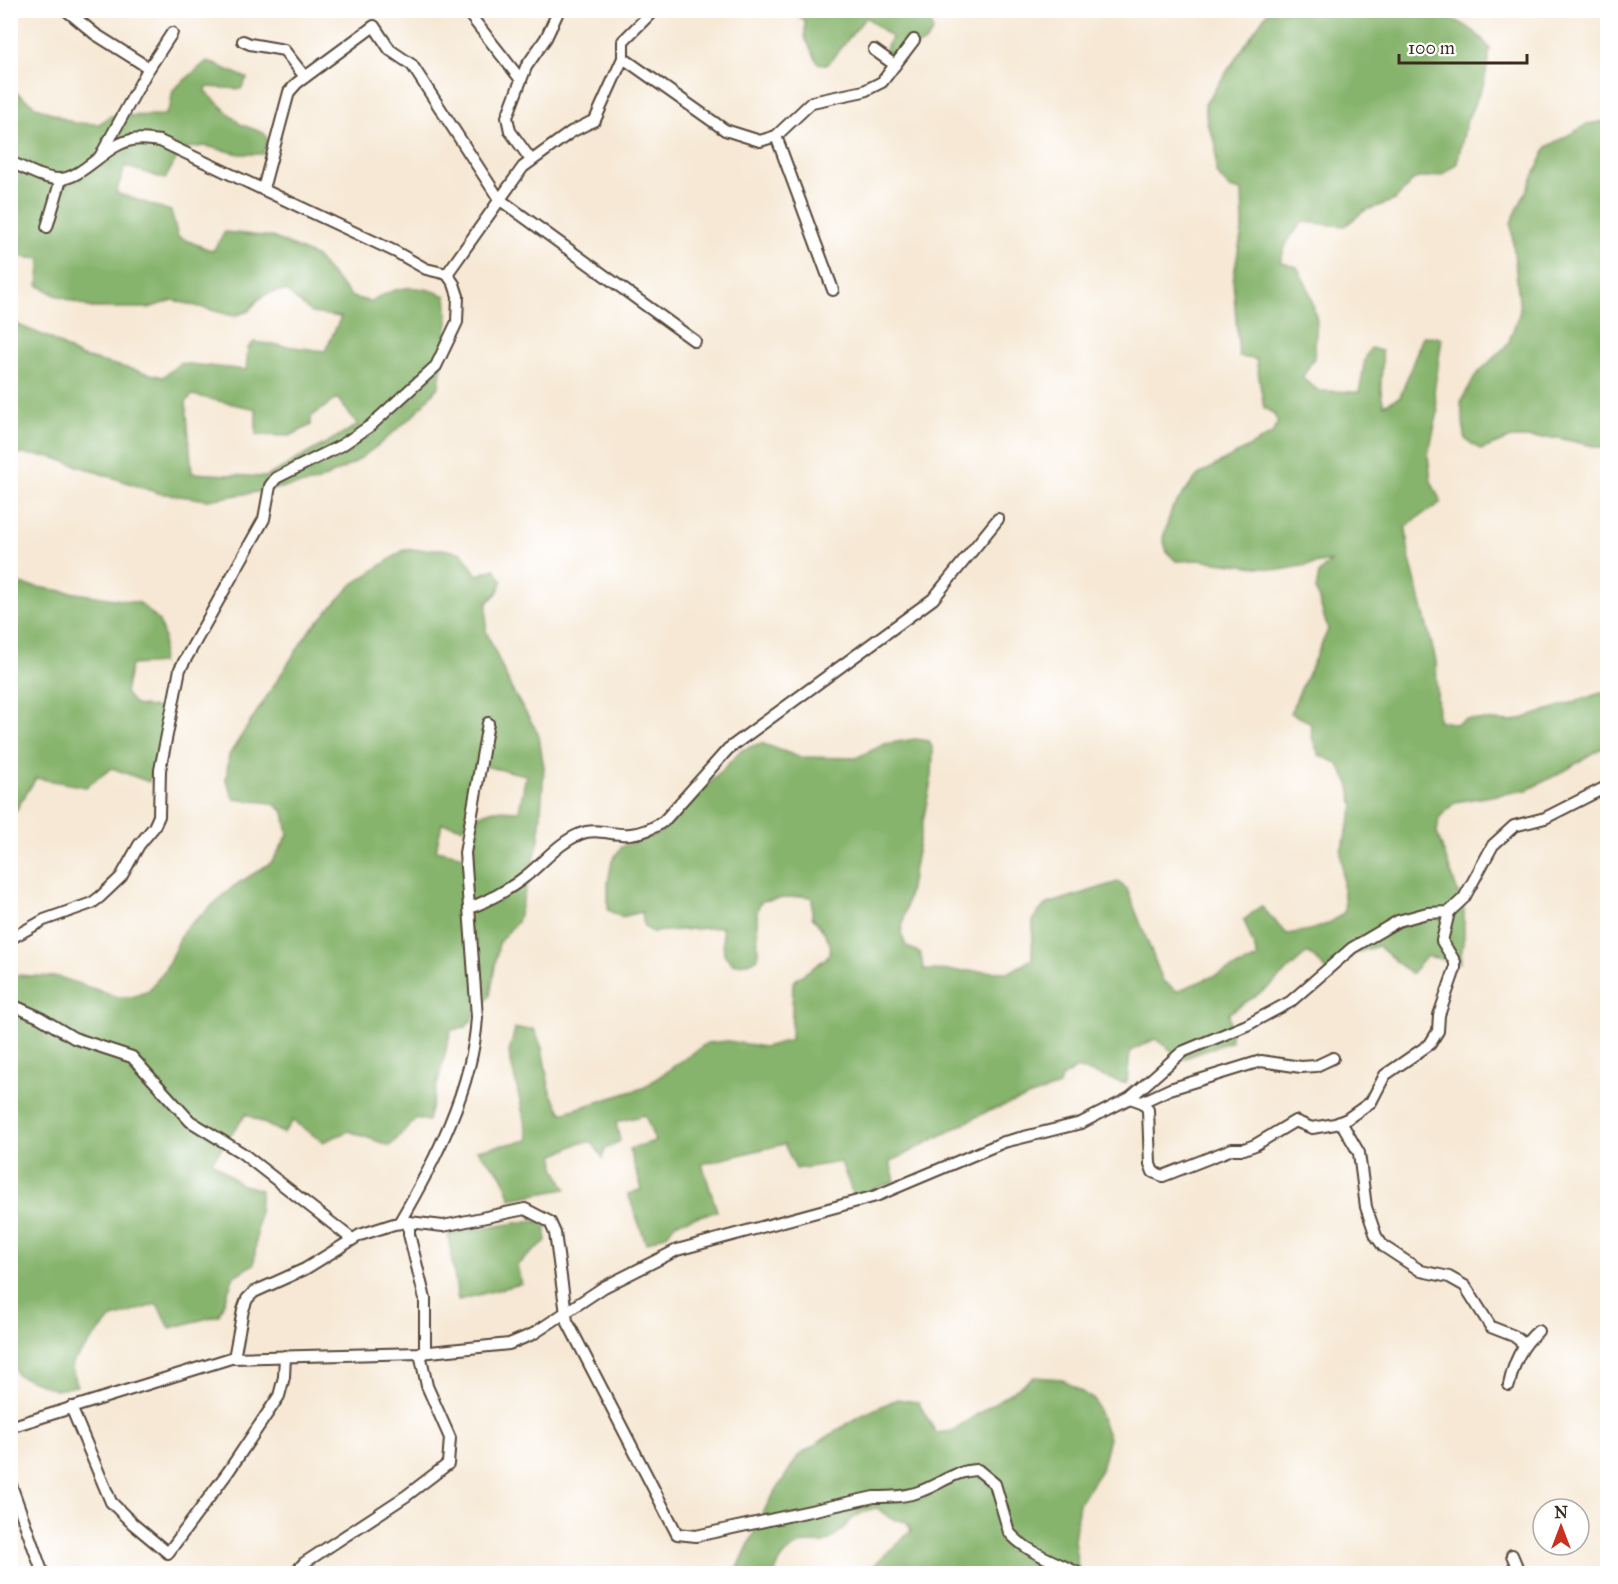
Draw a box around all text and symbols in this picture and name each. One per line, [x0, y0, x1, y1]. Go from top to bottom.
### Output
scale bar [1399, 27, 1526, 65]
text: 100 m [1408, 37, 1455, 59]
north arrow [1531, 1497, 1591, 1557]
text: N [1554, 1503, 1568, 1522]

